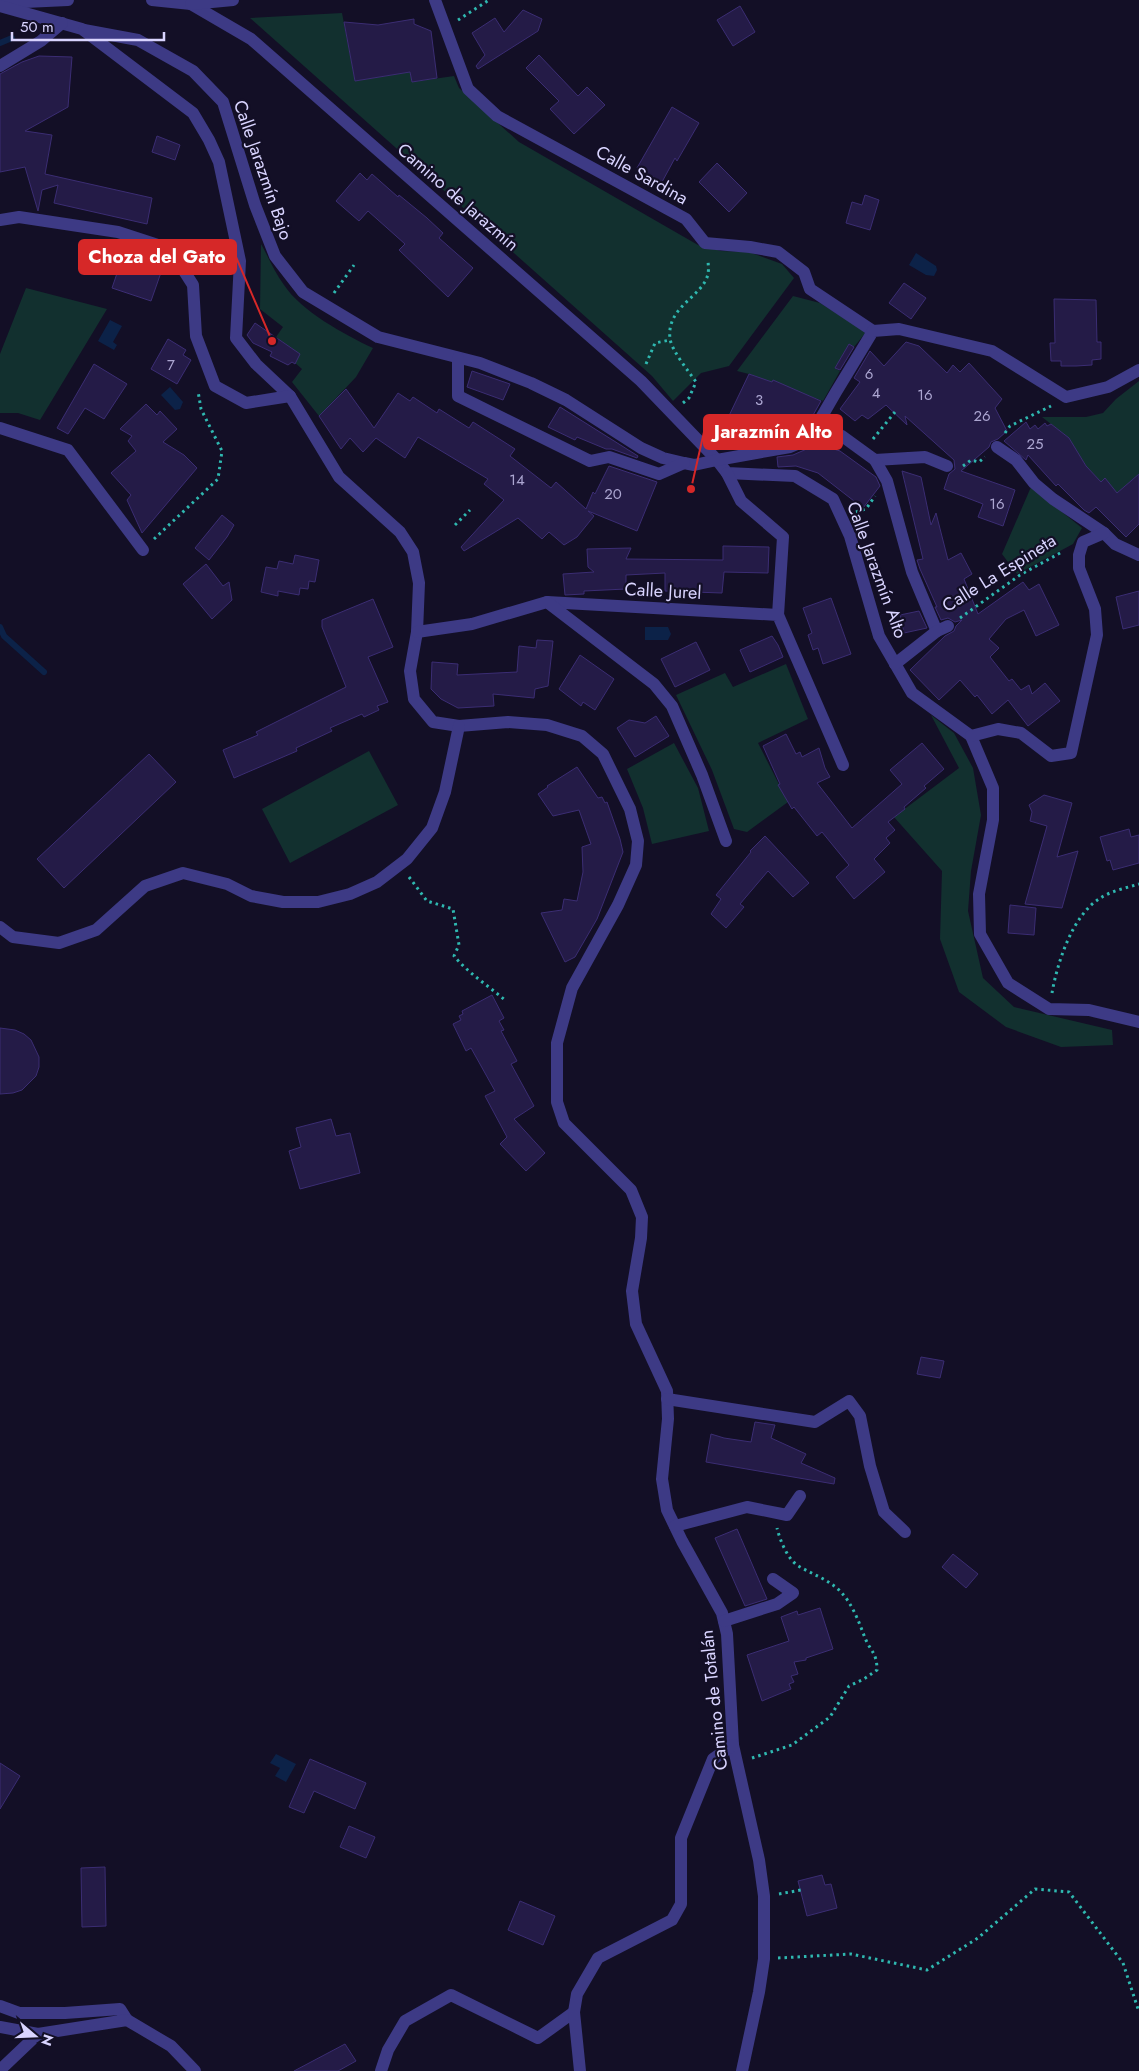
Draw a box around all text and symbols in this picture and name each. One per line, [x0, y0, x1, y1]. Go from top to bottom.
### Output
scale bar [12, 10, 165, 42]
text: 50 m [20, 16, 54, 38]
street label: Calle Jarazmín Bajo [227, 96, 299, 244]
street label: Camino de Jarazmín [392, 137, 524, 257]
street label: Calle Sardina [591, 139, 693, 211]
callout: Choza del Gato [79, 240, 236, 274]
text: Choza del Gato [88, 243, 226, 270]
house number: 7 [167, 354, 175, 376]
house number: 6 [865, 363, 873, 385]
house number: 4 [872, 382, 881, 404]
house number: 16 [917, 384, 933, 406]
house number: 3 [755, 389, 763, 411]
house number: 26 [973, 405, 991, 427]
callout: Jarazmín Alto [704, 415, 842, 449]
text: Jarazmín Alto [710, 418, 832, 445]
house number: 25 [1027, 433, 1044, 455]
house number: 14 [509, 469, 525, 491]
house number: 20 [604, 483, 622, 505]
house number: 16 [989, 493, 1005, 515]
street label: Calle Jarazmín Alto [840, 498, 914, 642]
street label: Calle La Espineta [937, 528, 1061, 618]
street label: Calle Jurel [624, 576, 702, 606]
street label: Camino de Totalán [694, 1629, 734, 1771]
north arrow [10, 2011, 60, 2061]
text: N [36, 2032, 59, 2049]

